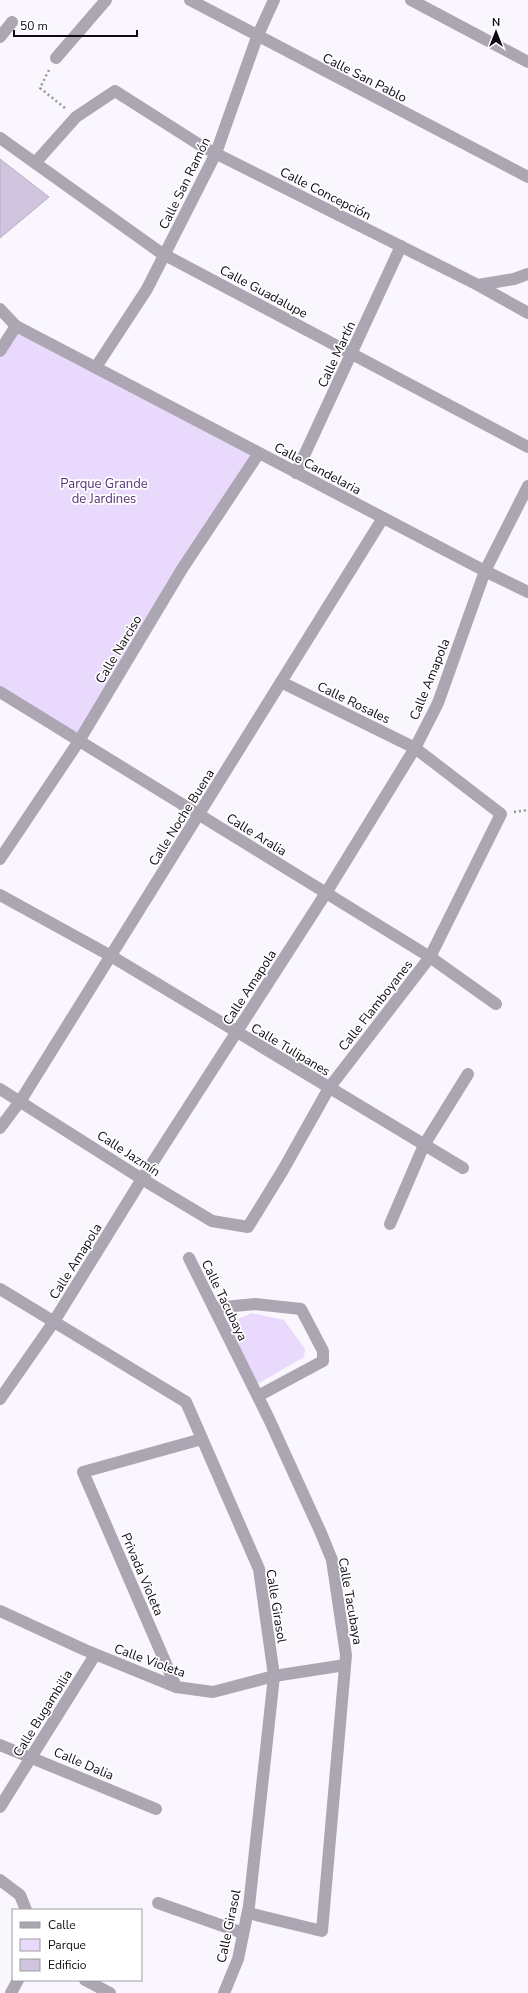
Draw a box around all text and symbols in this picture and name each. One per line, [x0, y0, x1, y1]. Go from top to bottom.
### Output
scale bar [14, 12, 137, 38]
north arrow [476, 12, 516, 52]
text: N [492, 15, 500, 30]
text: 50 m [20, 18, 48, 34]
street label: Calle San Pablo [319, 49, 410, 107]
street label: Calle San Ramón [155, 134, 215, 232]
street label: Calle Concepción [277, 163, 374, 225]
street label: Calle Guadalupe [216, 261, 311, 323]
street label: Calle Martín [314, 318, 360, 391]
street label: Calle Candelaria [271, 438, 364, 499]
park label: Parque Grande de Jardines [60, 475, 148, 508]
street label: Calle Narciso [91, 612, 146, 687]
street label: Calle Amapola [405, 636, 454, 723]
street label: Calle Rosales [314, 677, 393, 728]
street label: Calle Noche Buena [145, 766, 219, 869]
street label: Calle Aralia [223, 809, 290, 861]
street label: Calle Amapola [219, 946, 281, 1029]
street label: Calle Flamboyanes [335, 956, 417, 1055]
street label: Calle Tulipanes [248, 1019, 333, 1081]
street label: Calle Jazmín [93, 1127, 164, 1181]
street label: Calle Amapola [45, 1220, 106, 1303]
street label: Calle Tacubaya [197, 1257, 252, 1344]
street label: Privada Violeta [117, 1530, 168, 1619]
street label: Calle Tacubaya [333, 1556, 367, 1646]
street label: Calle Girasol [261, 1568, 291, 1645]
street label: Calle Violeta [112, 1640, 188, 1682]
street label: Calle Bugambilia [9, 1667, 77, 1760]
street label: Calle Dalia [51, 1743, 116, 1785]
street label: Calle Girasol [212, 1888, 246, 1965]
legend [12, 1909, 142, 1981]
text: Calle [48, 1917, 76, 1933]
text: Parque [48, 1937, 86, 1953]
text: Edificio [48, 1957, 87, 1973]

